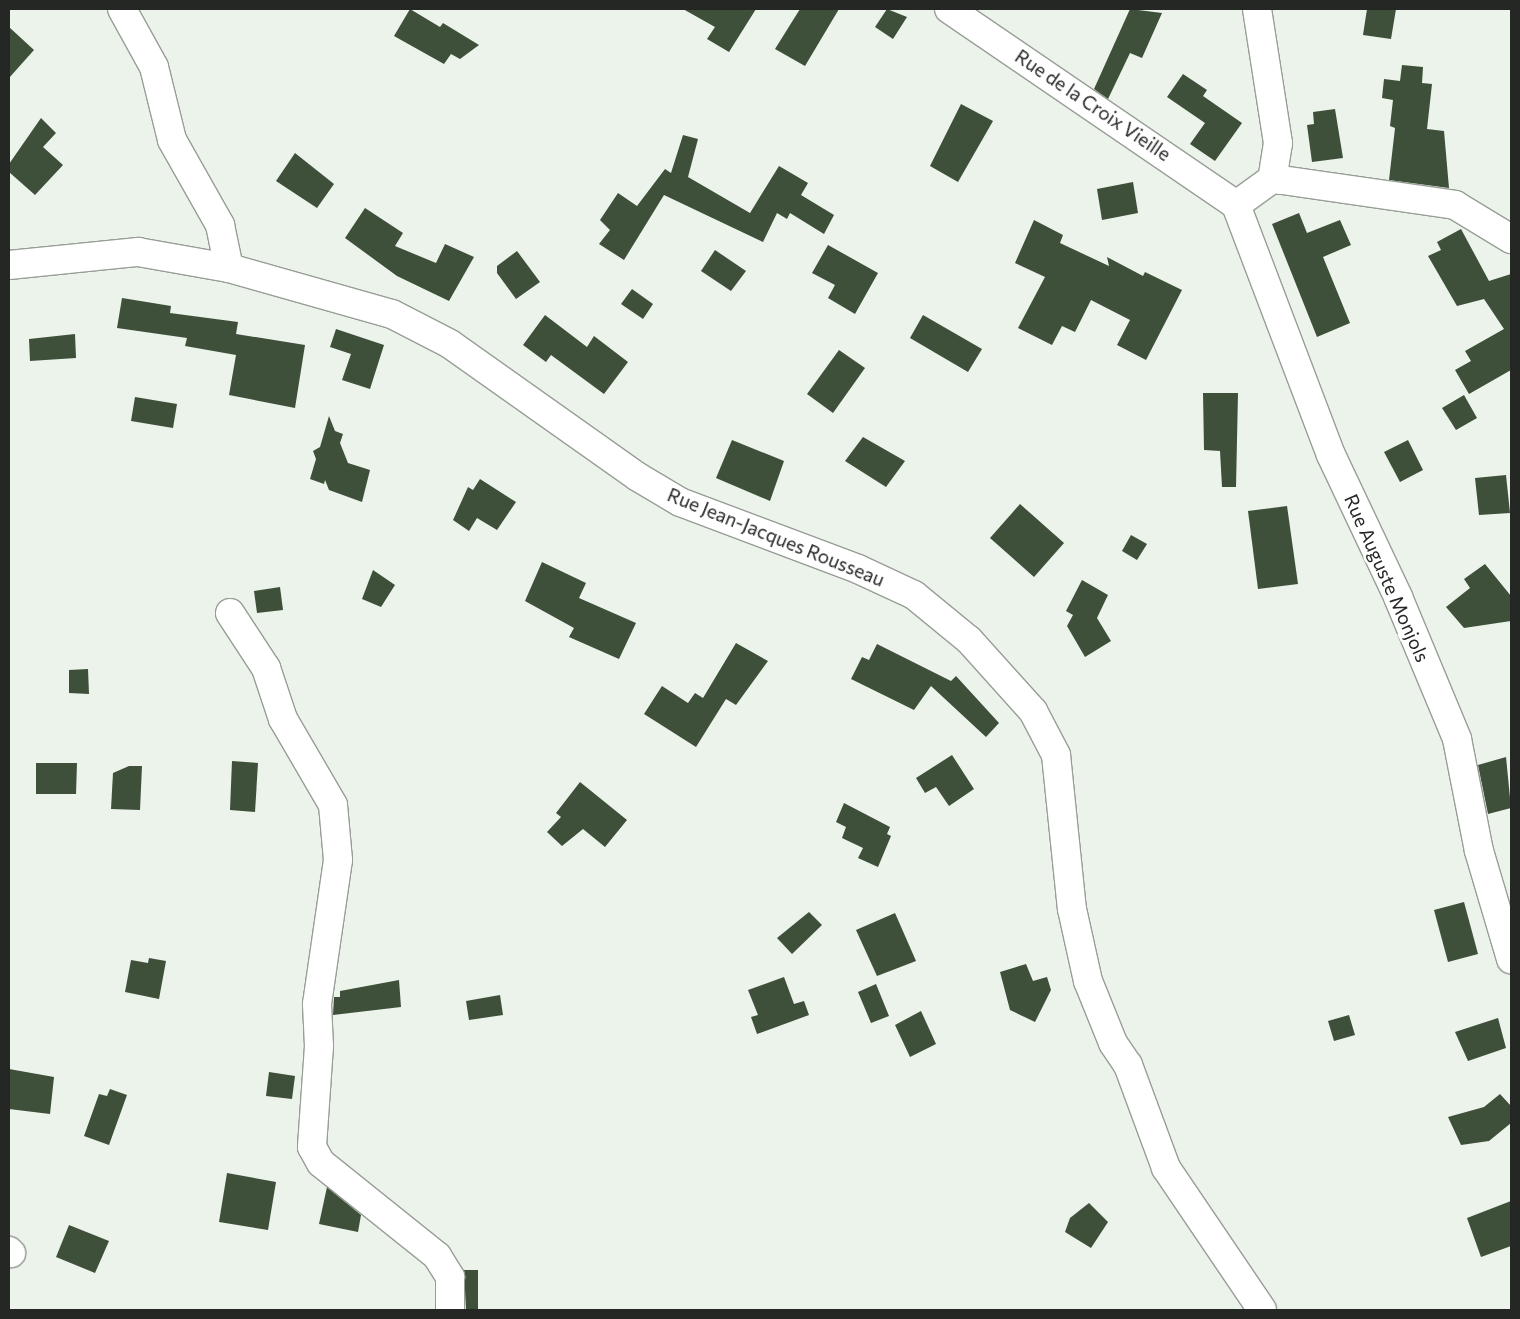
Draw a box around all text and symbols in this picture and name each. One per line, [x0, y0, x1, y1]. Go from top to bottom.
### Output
street label: Rue de la Croix Vieille [1011, 44, 1175, 166]
street label: Rue Jean-Jacques Rousseau [664, 483, 888, 591]
street label: Rue Auguste Monjols [1340, 491, 1434, 665]

